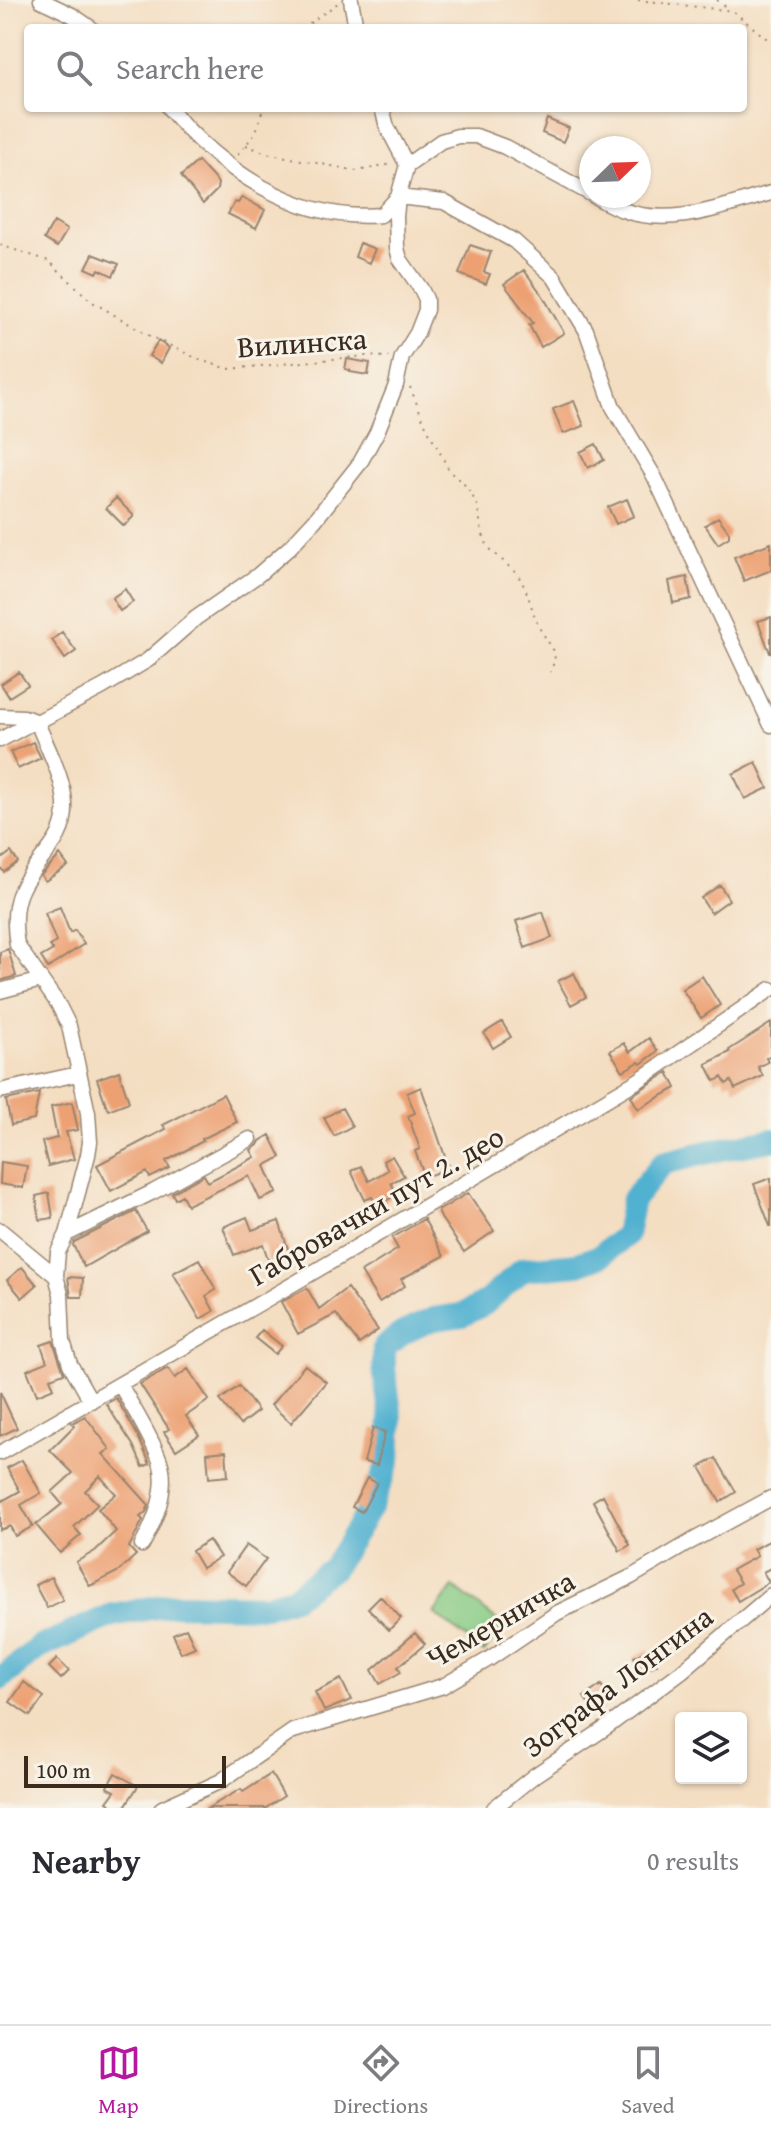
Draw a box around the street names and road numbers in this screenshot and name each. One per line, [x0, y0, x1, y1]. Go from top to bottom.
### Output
street label: Вилинска [236, 315, 369, 368]
street label: Габровачки пут 2. део [240, 1114, 512, 1296]
street label: Чемерничка [417, 1558, 583, 1679]
street label: Зографа Лонгина [512, 1594, 722, 1767]

